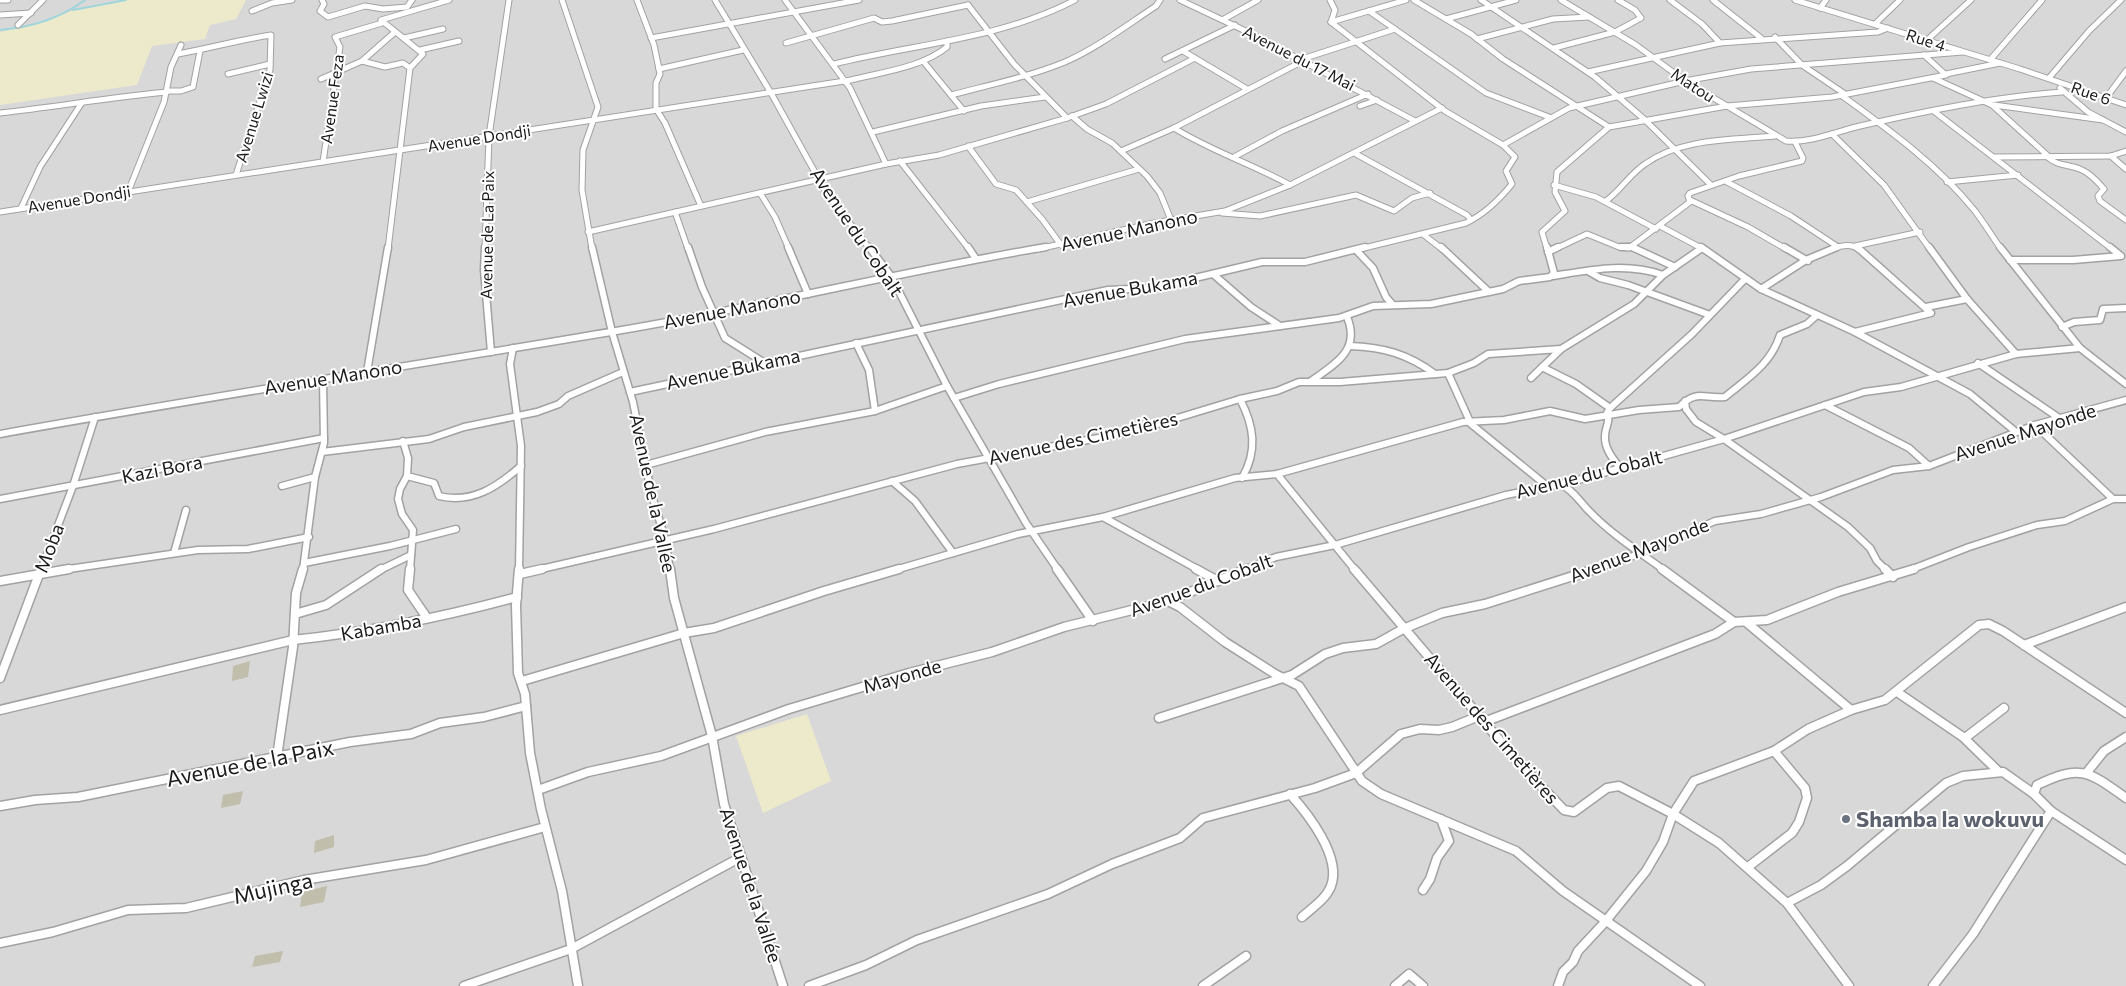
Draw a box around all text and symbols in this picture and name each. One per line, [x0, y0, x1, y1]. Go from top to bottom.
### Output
street label: Avenue du 17 Mai [1240, 21, 1359, 94]
street label: Rue 4 [1904, 24, 1949, 55]
street label: Avenue Feza [316, 53, 347, 145]
street label: Matou [1668, 63, 1719, 106]
street label: Avenue Lwizi [231, 69, 276, 165]
street label: Rue 6 [2069, 77, 2114, 108]
street label: Avenue Dondji [426, 120, 532, 155]
street label: Avenue du Cobalt [806, 163, 909, 301]
street label: Avenue de La Paix [476, 170, 497, 300]
street label: Avenue Dondji [26, 181, 132, 216]
street label: Avenue Manono [1058, 204, 1199, 255]
street label: Avenue Bukama [1061, 265, 1199, 312]
street label: Avenue Manono [661, 284, 803, 333]
street label: Avenue Bukama [664, 343, 802, 394]
street label: Avenue Manono [262, 354, 404, 399]
street label: Avenue Mayonde [1951, 398, 2099, 465]
street label: Avenue des Cimetières [986, 406, 1180, 469]
street label: Avenue de la Vallée [625, 411, 682, 574]
street label: Avenue du Cobalt [1513, 444, 1665, 503]
street label: Kazi Bora [120, 449, 204, 488]
street label: Avenue Mayonde [1566, 512, 1712, 587]
street label: Moba [29, 520, 68, 576]
street label: Avenue du Cobalt [1126, 548, 1276, 621]
street label: Kabamba [339, 608, 423, 645]
street label: Avenue des Cimetières [1420, 647, 1564, 808]
street label: Mayonde [860, 653, 944, 698]
street label: Avenue de la Paix [164, 733, 336, 792]
street label: Avenue de la Vallée [716, 804, 787, 965]
place label: Shamba la wokuvu [1856, 805, 2044, 832]
marker: Shamba la wokuvu [1840, 813, 1852, 825]
street label: Mujinga [231, 866, 315, 909]

